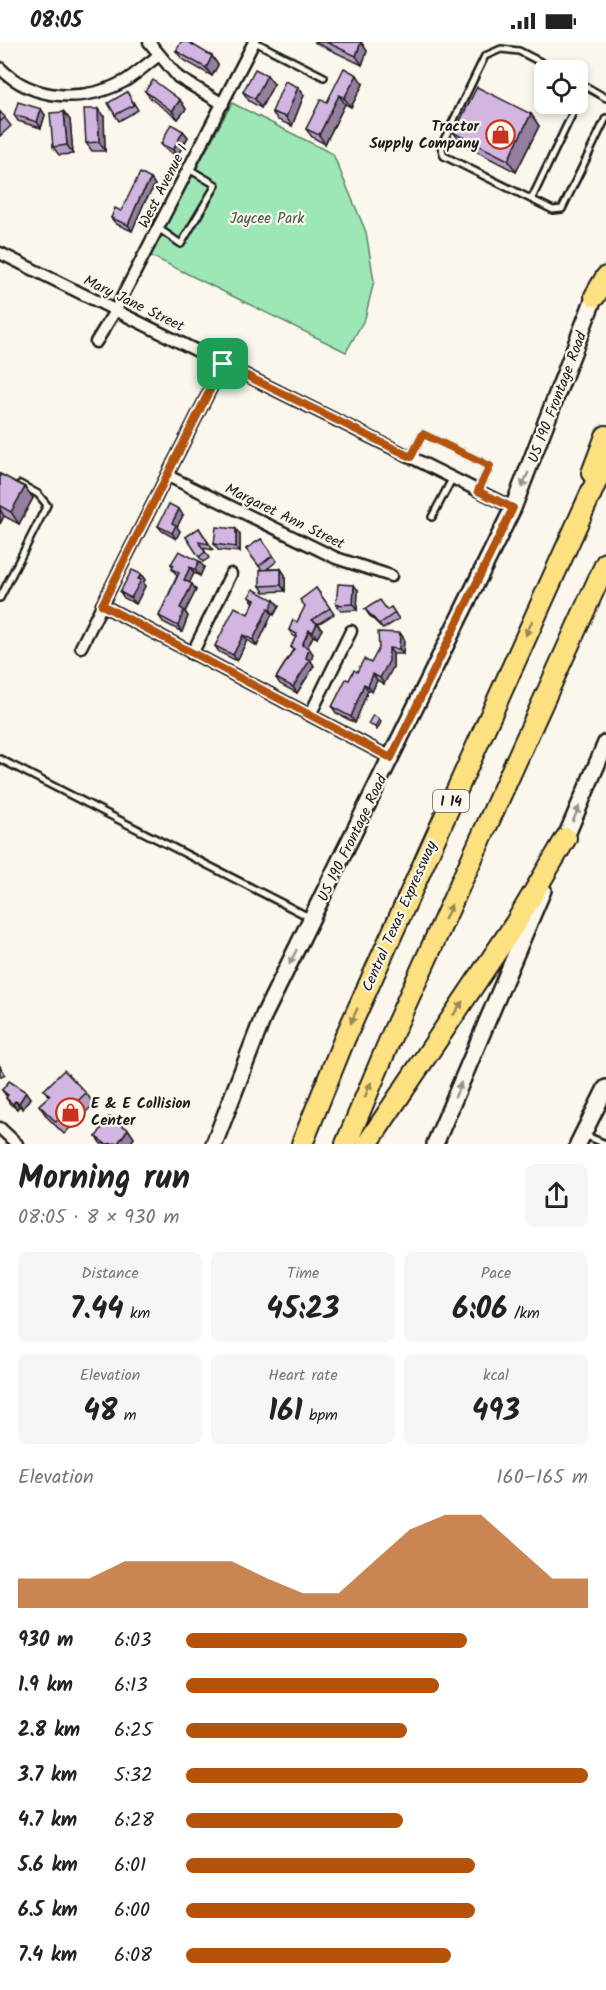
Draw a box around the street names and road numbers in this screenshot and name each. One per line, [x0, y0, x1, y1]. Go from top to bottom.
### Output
street label: West Avenue I [132, 140, 196, 233]
street label: Mary Jane Street [79, 269, 188, 339]
street label: US 190 Frontage Road [522, 328, 594, 466]
street label: Margaret Ann Street [221, 477, 349, 556]
street label: US 190 Frontage Road [312, 770, 394, 906]
road number: I 14 [433, 790, 469, 812]
street label: Central Texas Expressway [356, 836, 444, 996]

